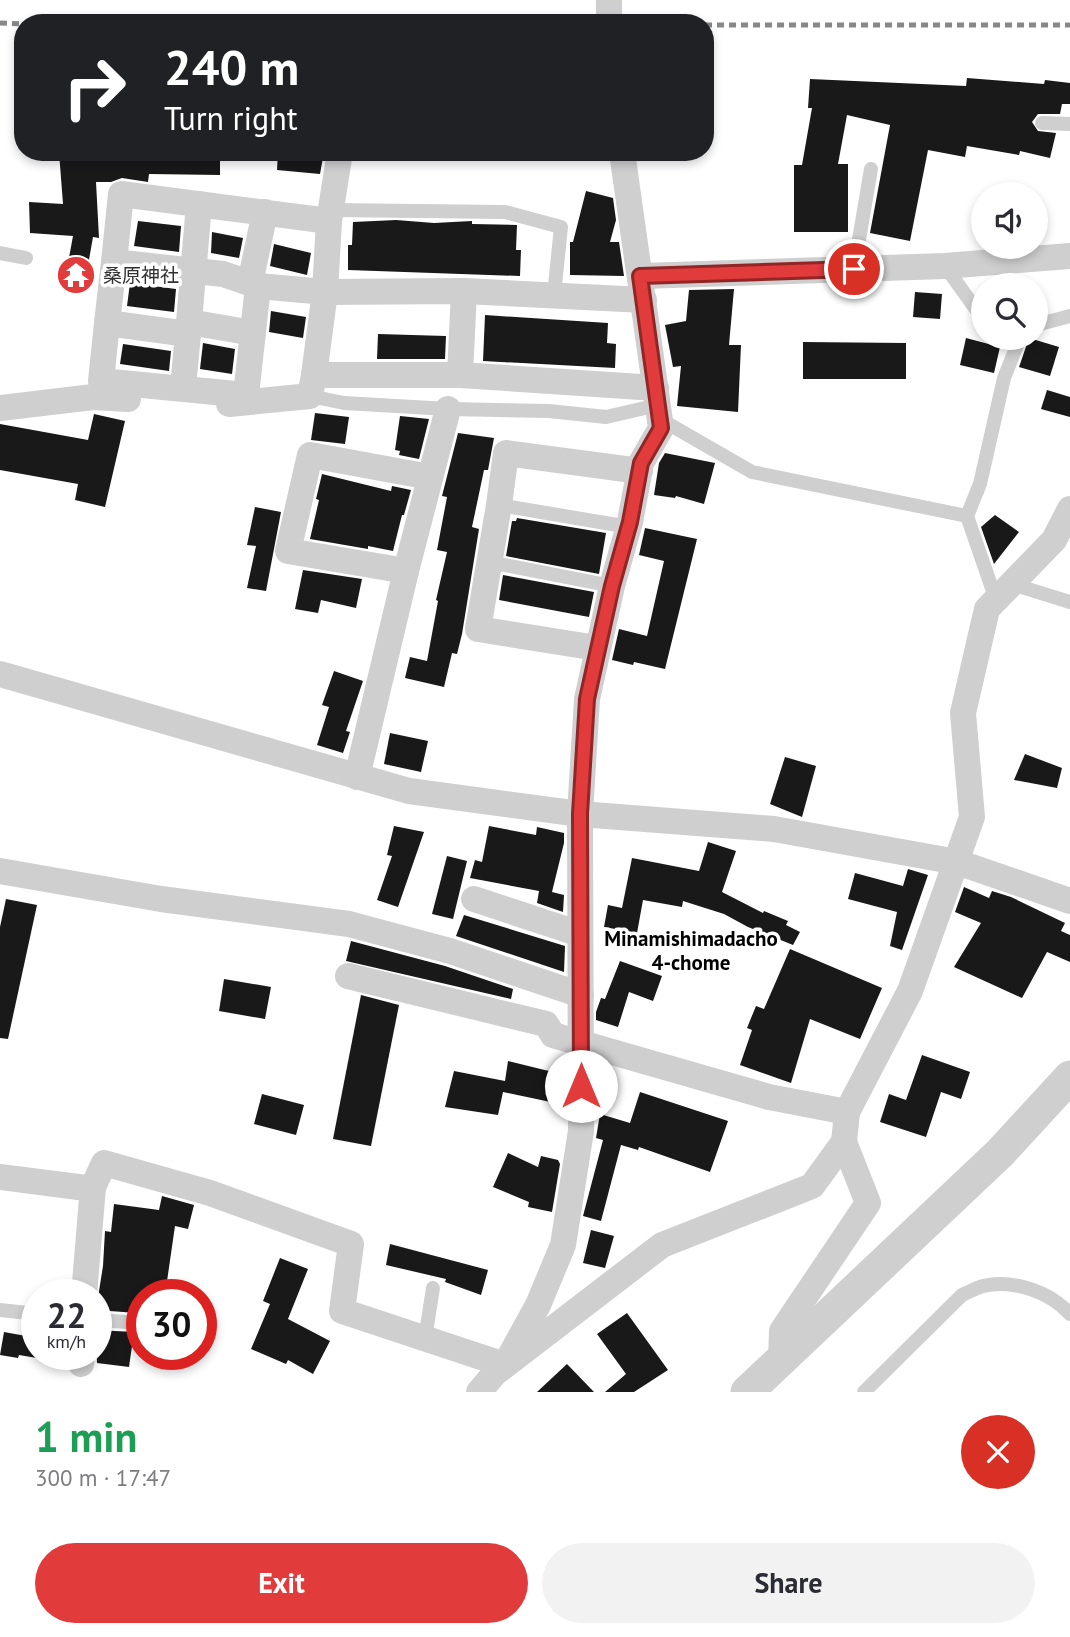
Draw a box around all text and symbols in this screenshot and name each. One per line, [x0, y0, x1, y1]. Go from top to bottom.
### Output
text: 240 m [164, 35, 299, 99]
icon: right [49, 42, 140, 133]
text: Turn right [164, 97, 298, 139]
map controls [971, 182, 1048, 350]
button: sound [971, 182, 1048, 259]
pin [824, 239, 884, 299]
icon: arrive [835, 250, 873, 288]
temple icon: 桑原神社 [55, 254, 97, 296]
place label: 桑原神社 [103, 263, 179, 287]
button: search [971, 273, 1048, 350]
district label: Minamishimadacho 4-chome [604, 925, 778, 976]
position arrow [544, 1049, 618, 1123]
speed limit sign: 30 [126, 1279, 217, 1370]
text: 22 [47, 1292, 86, 1338]
text: km/h [47, 1330, 86, 1353]
text: 1 min [35, 1409, 137, 1464]
button: close [961, 1415, 1035, 1489]
text: 300 m · 17:47 [35, 1463, 171, 1492]
button: Exit [35, 1543, 528, 1623]
button: Share [542, 1543, 1035, 1623]

